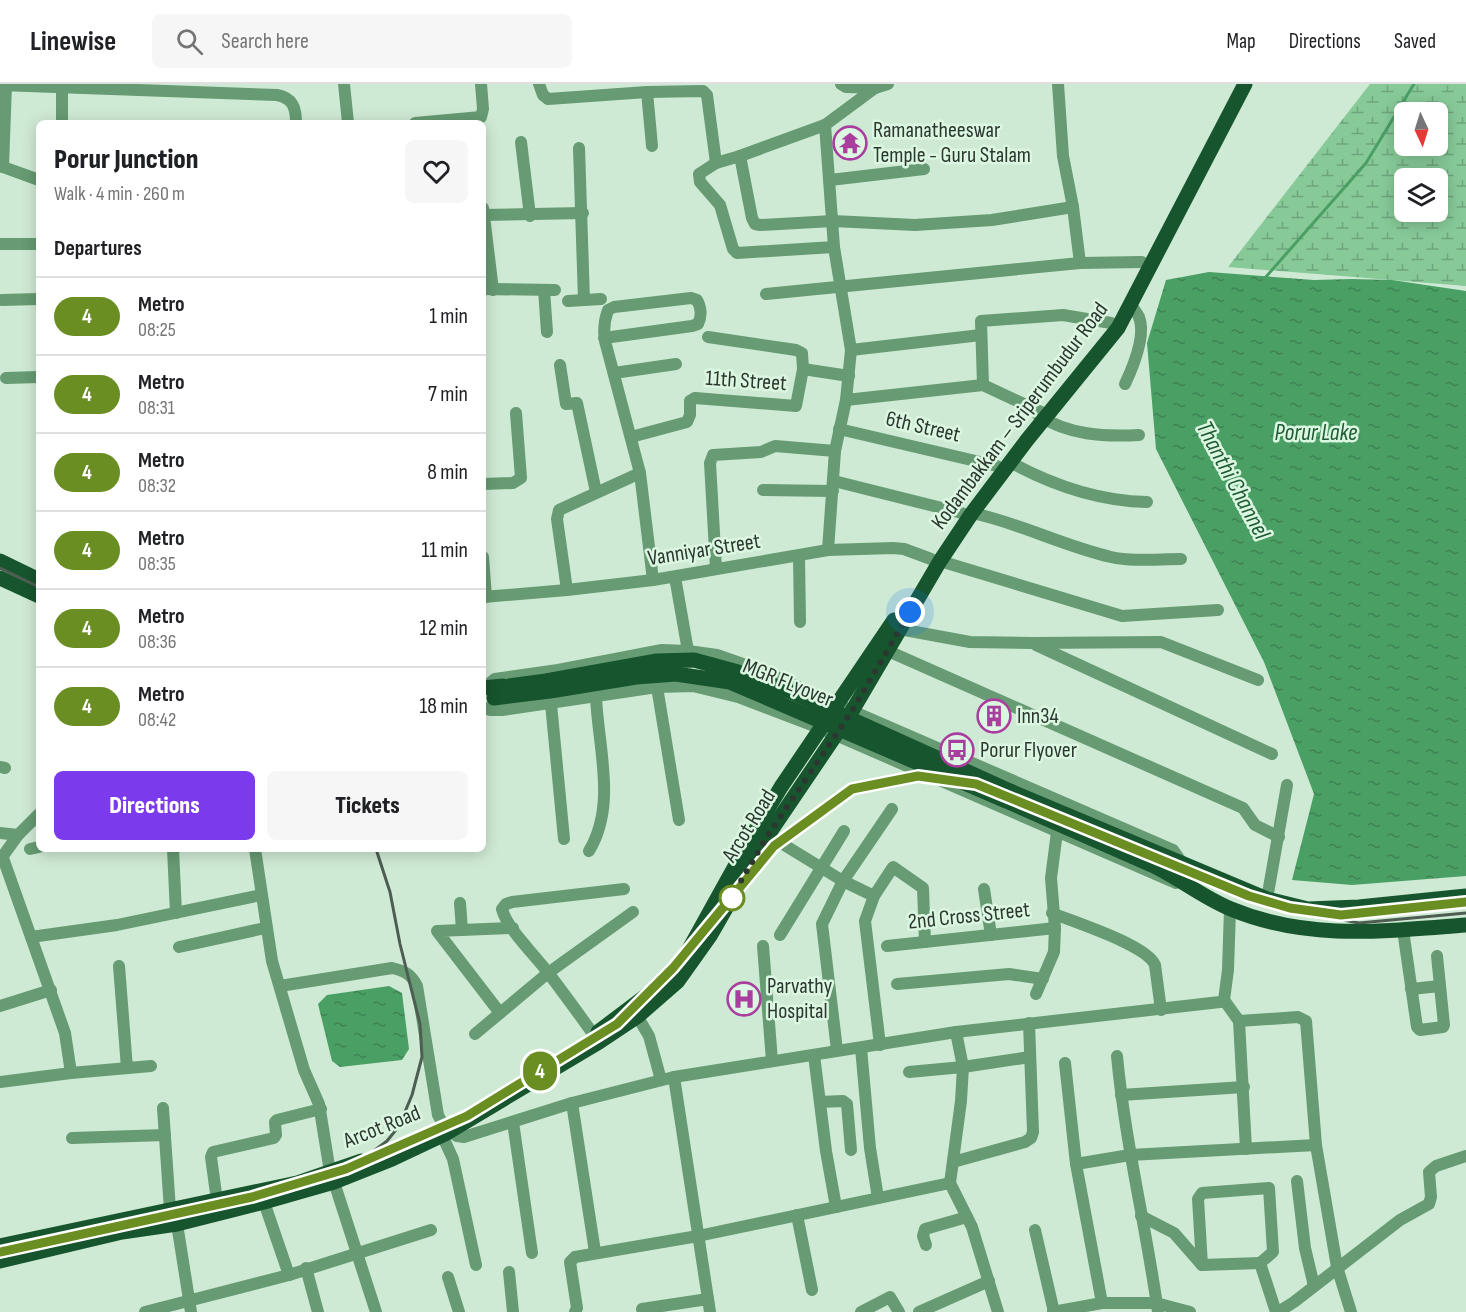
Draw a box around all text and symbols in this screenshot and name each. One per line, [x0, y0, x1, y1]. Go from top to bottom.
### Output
search box [152, 14, 572, 68]
text: Linewise [30, 25, 116, 58]
icon: search [173, 25, 206, 58]
text: Search here [221, 28, 309, 55]
text: Map [1226, 29, 1256, 54]
text: Directions [1289, 29, 1361, 54]
text: Saved [1394, 29, 1436, 54]
north arrow [1394, 102, 1448, 156]
map controls [1394, 102, 1448, 222]
place label: Ramanatheeswar Temple - Guru Stalam [873, 117, 1031, 169]
temple icon: Ramanatheeswar Temple - Guru Stalam [832, 125, 868, 161]
button: heart [405, 140, 468, 203]
text: Porur Junction [54, 143, 198, 176]
button: layers [1394, 168, 1448, 222]
text: Walk · 4 min · 260 m [54, 182, 185, 206]
text: Departures [54, 235, 142, 262]
text: Metro [138, 291, 185, 318]
street label: Kodambakkam – Sriperumbudur Road [926, 297, 1114, 535]
text: 1 min [429, 303, 468, 330]
text: 4 [82, 304, 92, 329]
text: 08:25 [138, 318, 176, 342]
street label: 11th Street [705, 365, 788, 397]
text: Metro [138, 369, 185, 396]
text: 7 min [428, 381, 468, 408]
text: 4 [82, 382, 92, 407]
text: 08:31 [138, 396, 175, 420]
street label: 6th Street [883, 405, 963, 449]
water label: Thanthi Channel [1190, 416, 1277, 545]
water label: Porur Lake [1275, 418, 1357, 447]
text: Metro [138, 447, 185, 474]
text: 8 min [427, 459, 468, 486]
text: 4 [82, 460, 92, 485]
text: 08:32 [138, 474, 176, 498]
text: Metro [138, 525, 185, 552]
street label: Vanniyar Street [646, 528, 762, 572]
text: 11 min [421, 537, 468, 564]
text: 4 [82, 538, 92, 563]
text: 08:35 [138, 552, 176, 576]
your location [895, 597, 925, 627]
text: Metro [138, 603, 185, 630]
text: 12 min [420, 615, 468, 642]
text: 4 [82, 616, 92, 641]
text: 08:36 [138, 630, 177, 654]
street label: MGR FLyover [739, 653, 837, 713]
text: Metro [138, 681, 185, 708]
text: 18 min [420, 693, 468, 720]
text: 4 [82, 694, 92, 719]
building icon: Inn34 [976, 698, 1012, 734]
place label: Inn34 [1017, 703, 1059, 730]
text: 08:42 [138, 708, 176, 732]
bus stop icon: Porur Flyover [939, 732, 975, 768]
place label: Porur Flyover [980, 737, 1077, 764]
button: Directions [54, 771, 255, 840]
button: Tickets [267, 771, 468, 840]
street label: Arcot Road [716, 785, 782, 868]
unlabelled marker [719, 885, 745, 911]
street label: 2nd Cross Street [907, 896, 1032, 936]
place label: Parvathy Hospital [767, 973, 833, 1025]
hospital icon: Parvathy Hospital [726, 981, 762, 1017]
line badge: 4 [520, 1052, 560, 1090]
text: 4 [535, 1059, 545, 1084]
street label: Arcot Road [339, 1099, 424, 1155]

